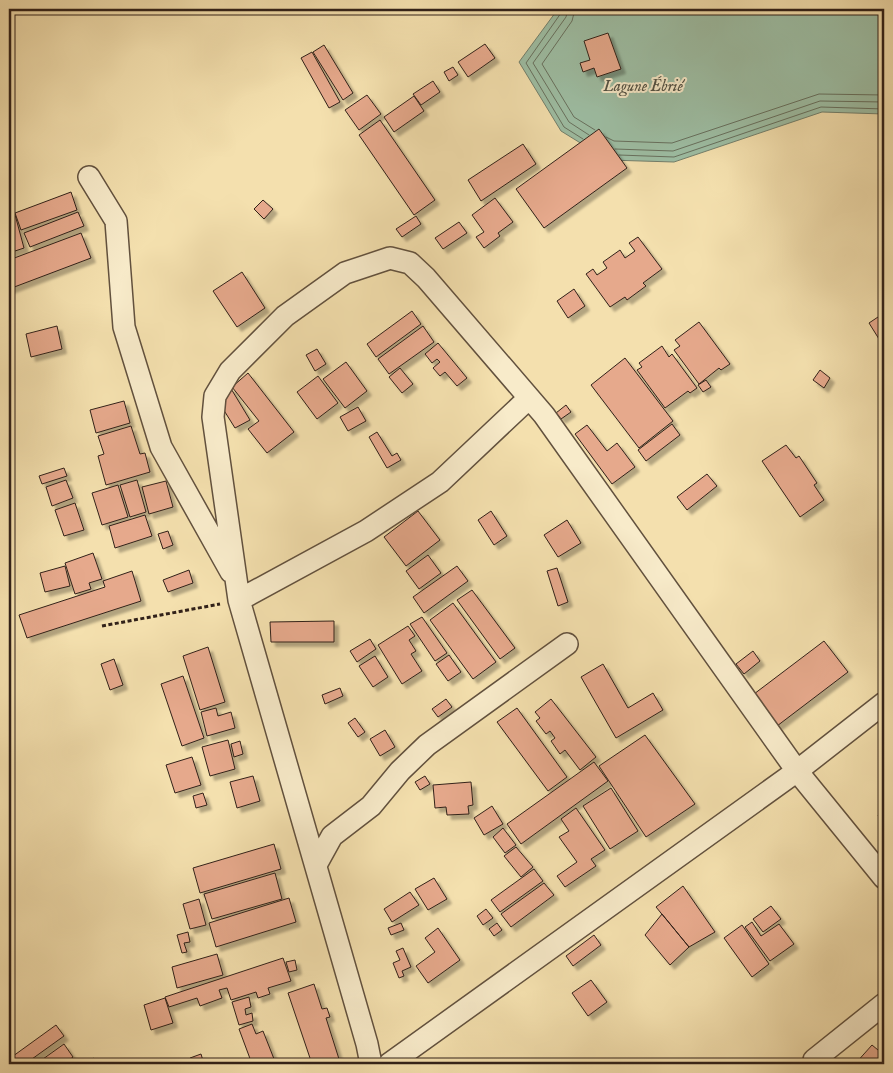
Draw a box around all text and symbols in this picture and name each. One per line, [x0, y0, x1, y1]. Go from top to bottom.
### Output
water label: Lagune Ébrié [602, 76, 685, 97]

